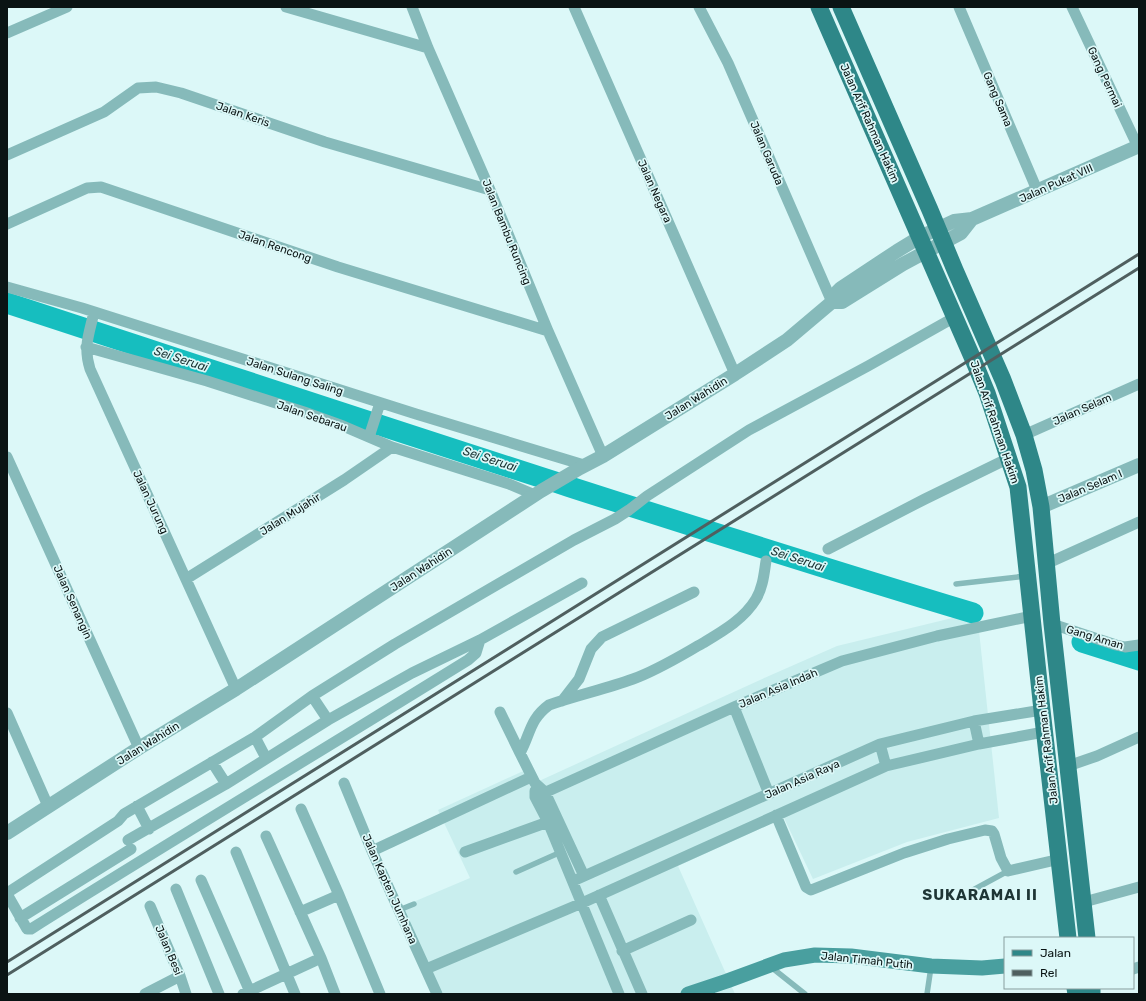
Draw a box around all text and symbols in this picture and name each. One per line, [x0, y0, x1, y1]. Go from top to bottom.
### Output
street label: Gang Permai [1085, 45, 1124, 110]
street label: Jalan Arif Rahman Hakim [837, 62, 902, 185]
street label: Gang Sama [980, 70, 1015, 129]
street label: Jalan Keris [214, 99, 272, 130]
street label: Jalan Garuda [747, 119, 786, 187]
street label: Jalan Negara [635, 158, 674, 225]
street label: Jalan Pukat VIII [1017, 161, 1095, 206]
street label: Jalan Bambu Runcing [479, 178, 534, 287]
street label: Jalan Rencong [236, 228, 313, 265]
water label: Sei Seruai [152, 344, 211, 375]
street label: Jalan Sulang Saling [245, 355, 345, 398]
street label: Jalan Arif Rahman Hakim [967, 359, 1022, 485]
street label: Jalan Wahidin [663, 374, 730, 423]
street label: Jalan Selam [1051, 391, 1114, 428]
street label: Jalan Sebarau [275, 398, 349, 435]
water label: Sei Seruai [461, 444, 520, 475]
street label: Jalan Selam I [1056, 467, 1124, 506]
street label: Jalan Jurung [130, 468, 171, 536]
street label: Jalan Mujahir [258, 490, 324, 538]
water label: Sei Seruai [769, 544, 828, 575]
street label: Jalan Wahidin [388, 545, 455, 594]
street label: Jalan Senangin [50, 563, 95, 641]
street label: Gang Aman [1065, 623, 1125, 652]
street label: Jalan Asia Indah [737, 666, 819, 711]
street label: Jalan Arif Rahman Hakim [1032, 675, 1061, 805]
street label: Jalan Wahidin [115, 719, 182, 768]
street label: Jalan Asia Raya [763, 757, 842, 802]
street label: Jalan Kapten Jumhana [359, 832, 420, 946]
district label: SUKARAMAI II [922, 886, 1038, 904]
street label: Jalan Besi [152, 923, 185, 977]
legend [1004, 937, 1134, 989]
text: Jalan [1040, 946, 1071, 960]
street label: Jalan Timah Putih [820, 949, 914, 972]
text: Rel [1040, 966, 1058, 980]

